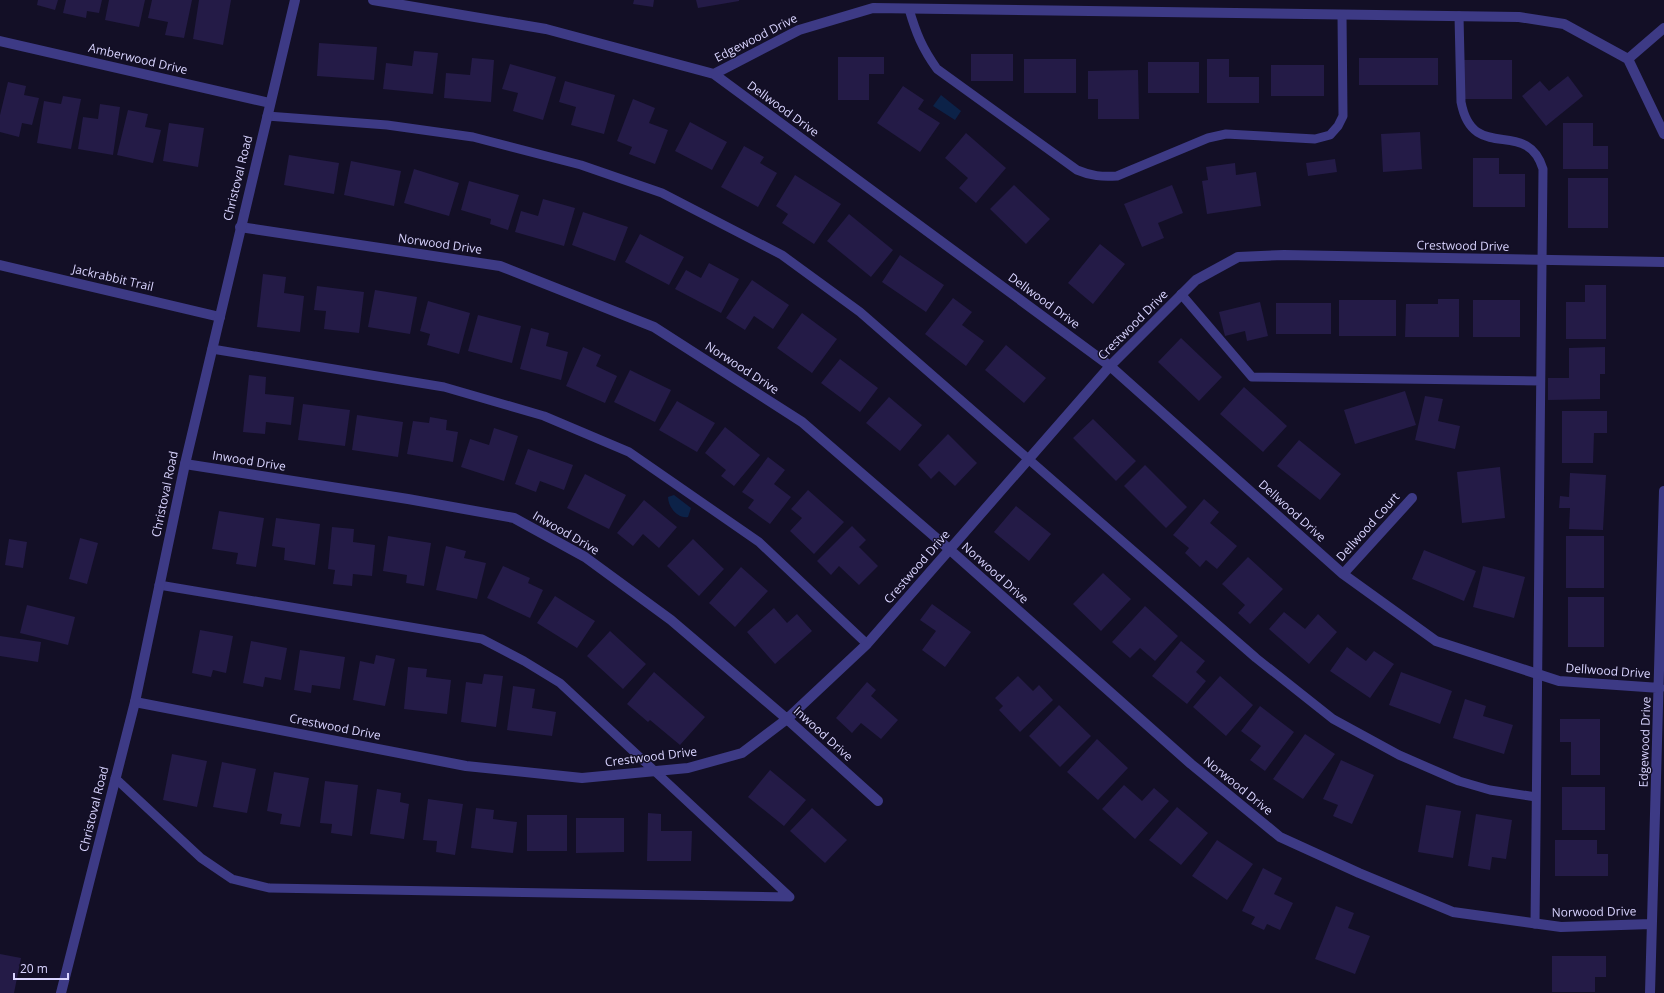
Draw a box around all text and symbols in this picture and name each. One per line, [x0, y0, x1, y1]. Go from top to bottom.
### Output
street label: Edgewood Drive [711, 9, 800, 66]
street label: Amberwood Drive [87, 39, 190, 78]
street label: Dellwood Drive [744, 77, 823, 141]
street label: Christoval Road [219, 133, 256, 222]
street label: Norwood Drive [397, 229, 483, 258]
street label: Crestwood Drive [1416, 236, 1510, 255]
street label: Jackrabbit Trail [70, 260, 155, 295]
street label: Dellwood Drive [1005, 269, 1084, 333]
street label: Crestwood Drive [1094, 286, 1172, 363]
street label: Norwood Drive [702, 337, 783, 398]
street label: Inwood Drive [211, 446, 287, 475]
street label: Christoval Road [147, 449, 182, 538]
street label: Dellwood Drive [1255, 476, 1330, 546]
street label: Dellwood Court [1332, 489, 1403, 565]
street label: Inwood Drive [530, 507, 603, 559]
street label: Crestwood Drive [880, 526, 954, 607]
street label: Norwood Drive [958, 538, 1033, 607]
street label: Dellwood Drive [1565, 659, 1651, 682]
street label: Edgewood Drive [1634, 696, 1655, 788]
street label: Inwood Drive [790, 702, 857, 765]
street label: Crestwood Drive [288, 709, 383, 744]
street label: Crestwood Drive [604, 742, 698, 771]
street label: Norwood Drive [1200, 752, 1277, 819]
street label: Christoval Road [75, 764, 112, 853]
street label: Norwood Drive [1551, 902, 1637, 921]
scale bar [14, 955, 68, 981]
text: 20 m [20, 960, 48, 977]

